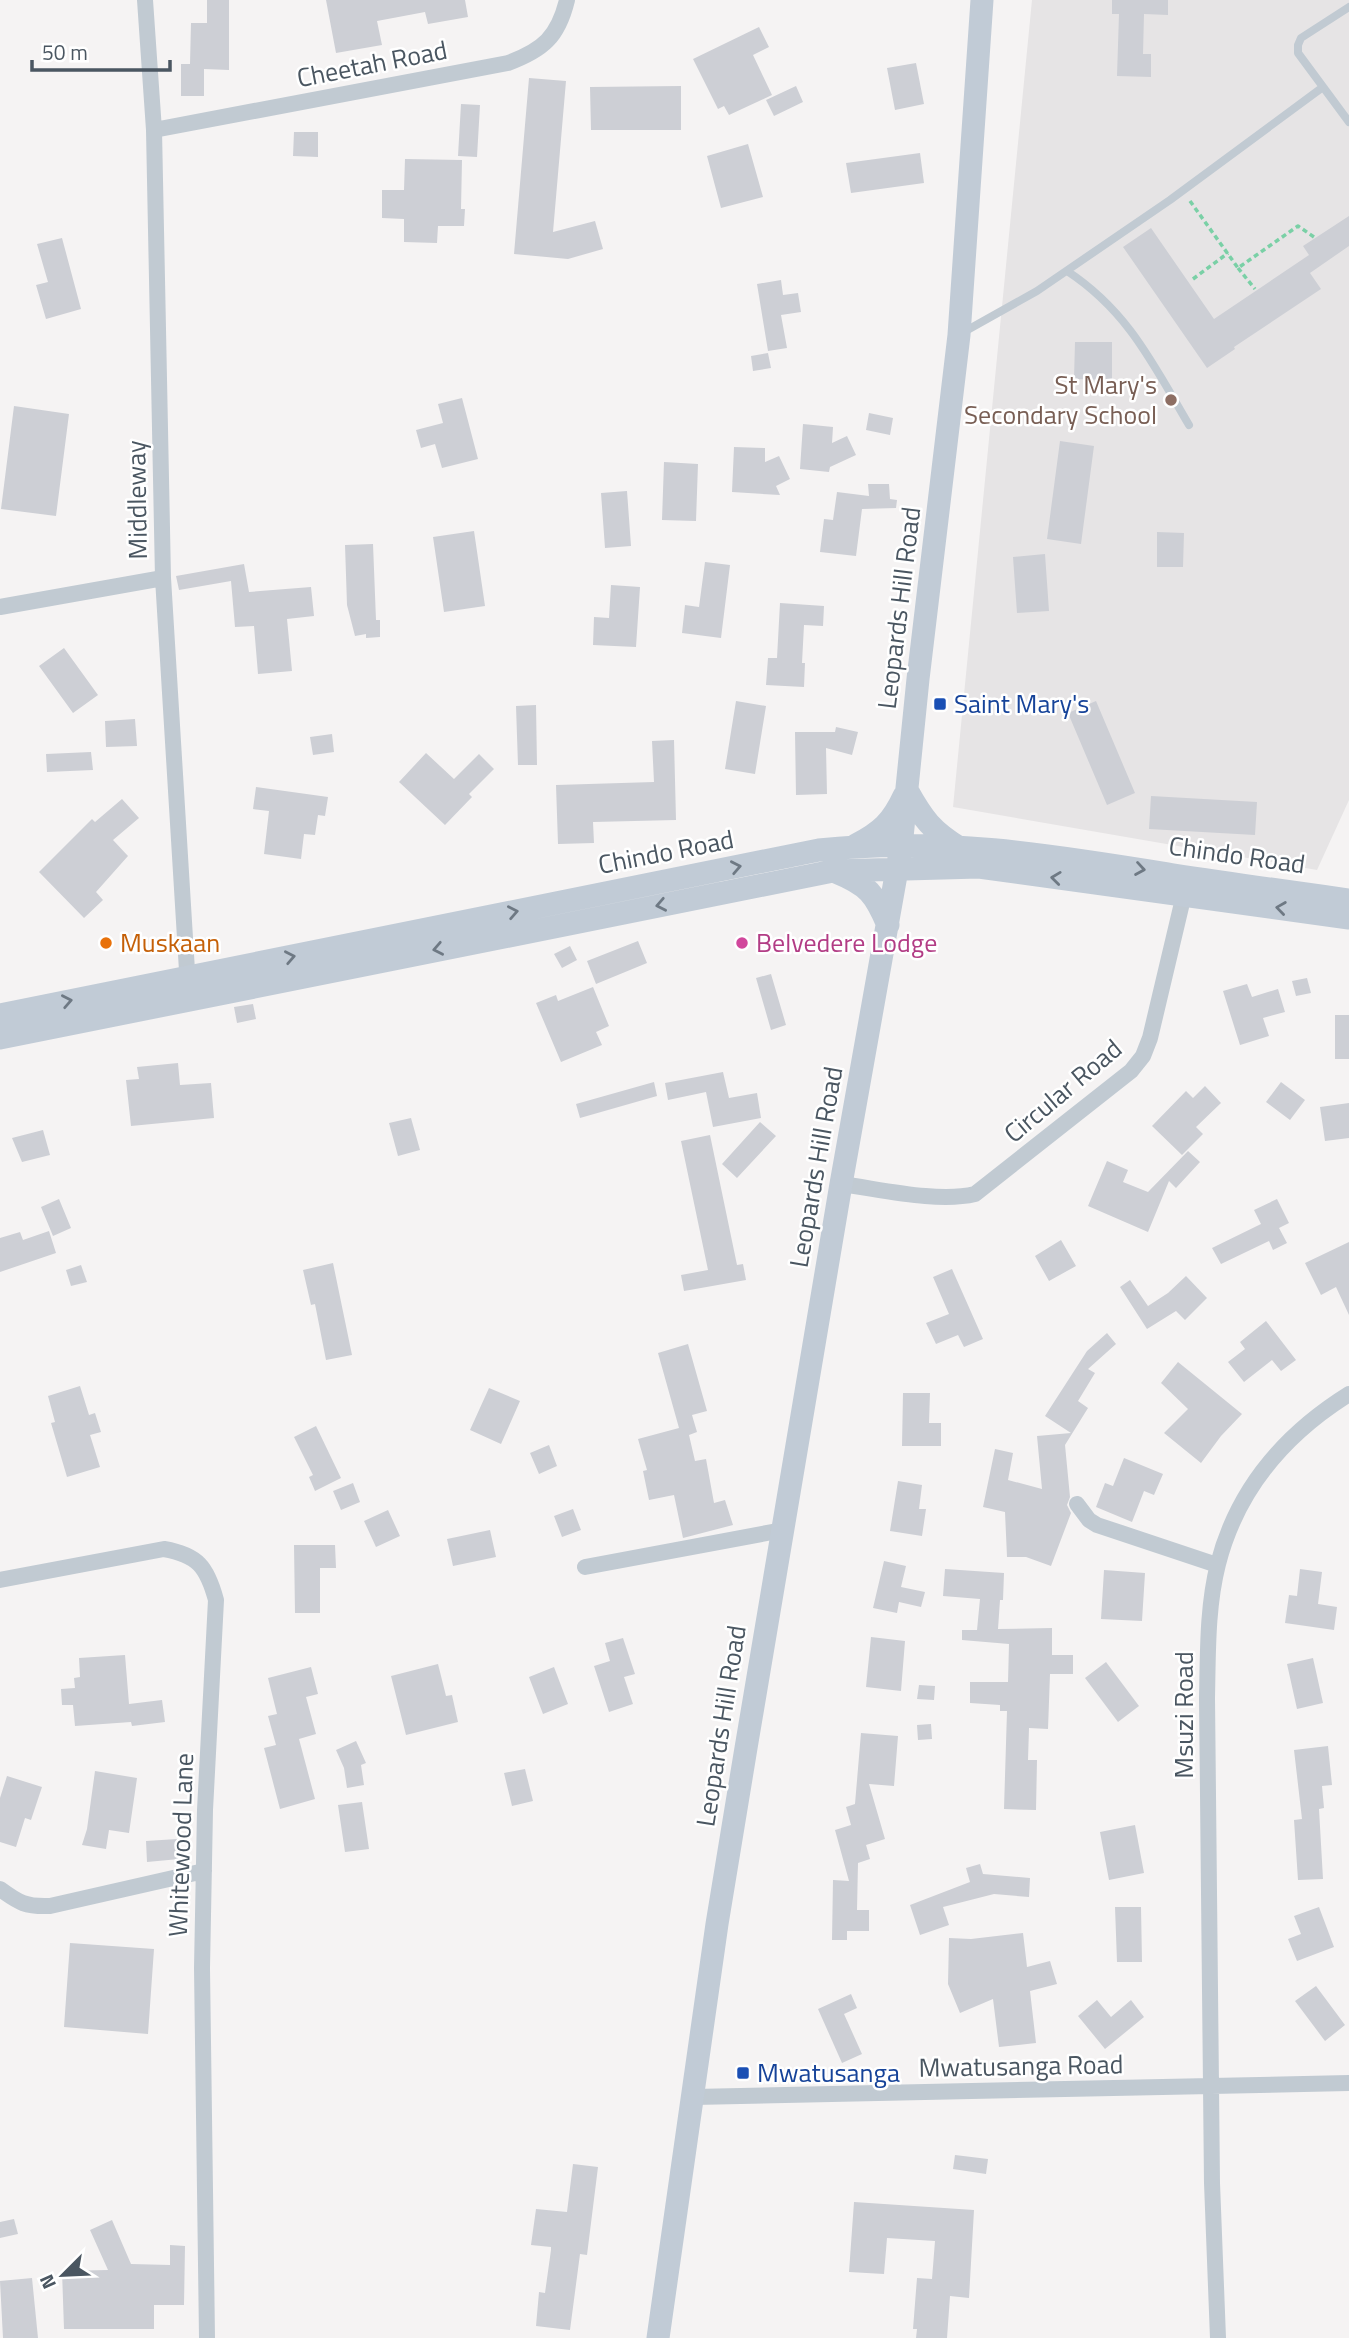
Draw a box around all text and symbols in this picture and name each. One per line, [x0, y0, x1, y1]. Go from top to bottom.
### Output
scale bar [32, 28, 170, 72]
street label: Cheetah Road [293, 30, 450, 97]
text: 50 m [42, 36, 88, 68]
place label: St Mary's Secondary School [964, 365, 1157, 434]
marker: St Mary's Secondary School [1163, 392, 1179, 408]
street label: Middleway [116, 440, 157, 560]
street label: Leopards Hill Road [867, 505, 930, 711]
place label: Saint Mary's [954, 684, 1089, 723]
marker: Saint Mary's [932, 696, 948, 712]
street label: Chindo Road [595, 819, 737, 884]
street label: Chindo Road [1166, 826, 1308, 883]
one-way arrow [730, 860, 742, 875]
one-way arrow [1134, 861, 1145, 876]
one-way arrow [1050, 870, 1062, 885]
one-way arrow [655, 896, 667, 911]
one-way arrow [1276, 901, 1287, 916]
one-way arrow [507, 905, 519, 920]
place label: Muskaan [120, 923, 220, 962]
place label: Belvedere Lodge [756, 923, 937, 962]
marker: Muskaan [98, 935, 114, 951]
marker: Belvedere Lodge [734, 935, 750, 951]
one-way arrow [432, 941, 444, 956]
one-way arrow [284, 950, 296, 965]
one-way arrow [61, 995, 73, 1010]
street label: Circular Road [995, 1029, 1130, 1152]
street label: Leopards Hill Road [779, 1063, 852, 1270]
street label: Leopards Hill Road [685, 1622, 756, 1829]
street label: Msuzi Road [1164, 1651, 1203, 1779]
street label: Whitewood Lane [158, 1752, 203, 1938]
street label: Mwatusanga Road [918, 2044, 1124, 2087]
place label: Mwatusanga [757, 2053, 900, 2092]
marker: Mwatusanga [735, 2065, 751, 2081]
north arrow [28, 2240, 98, 2310]
text: N [31, 2270, 63, 2294]

